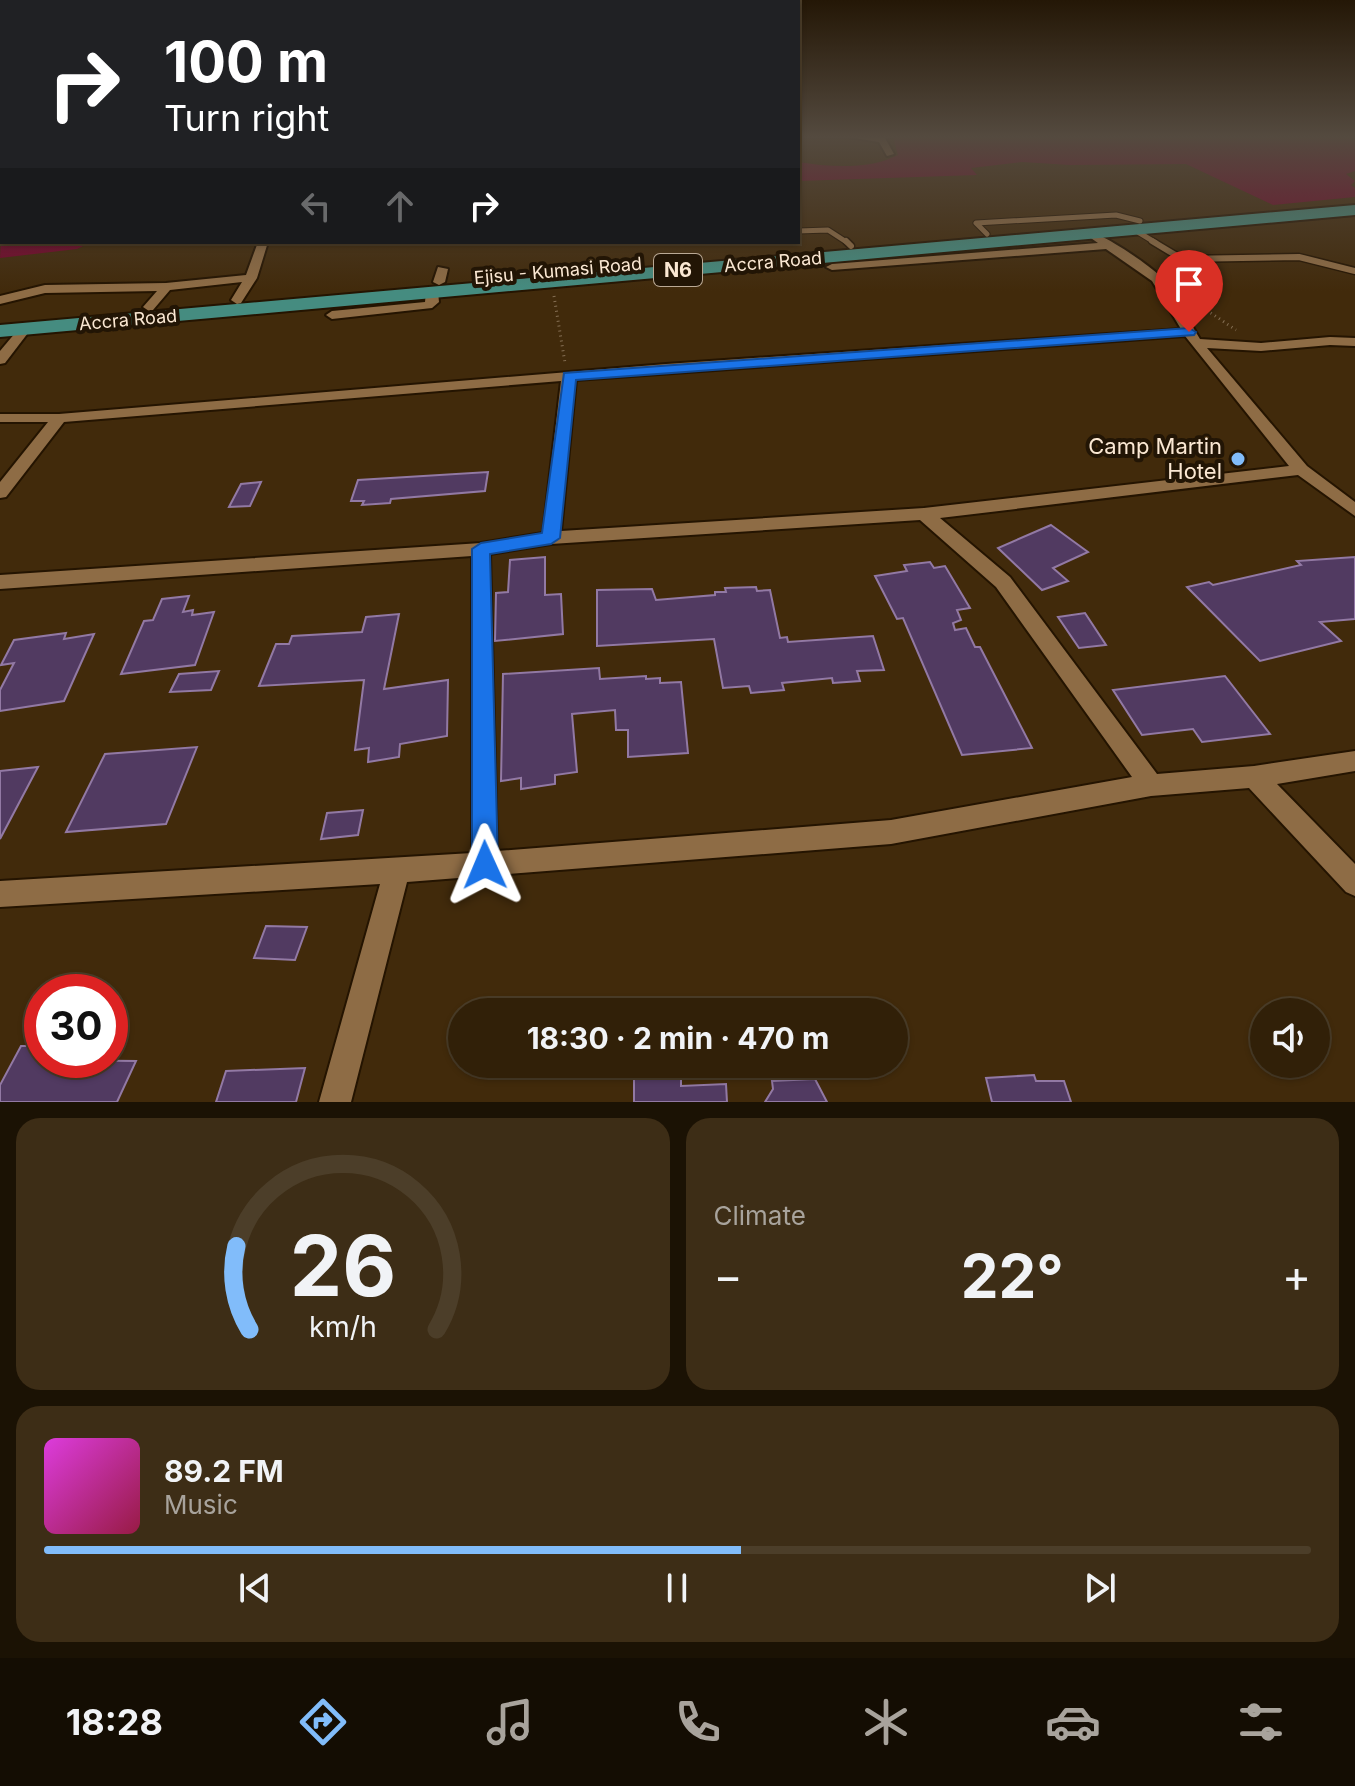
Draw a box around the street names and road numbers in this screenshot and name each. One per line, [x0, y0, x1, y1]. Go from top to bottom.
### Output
street label: Accra Road [723, 247, 823, 276]
street label: Ejisu - Kumasi Road [473, 253, 643, 288]
road number: N6 [654, 254, 702, 286]
street label: Accra Road [78, 305, 178, 334]

